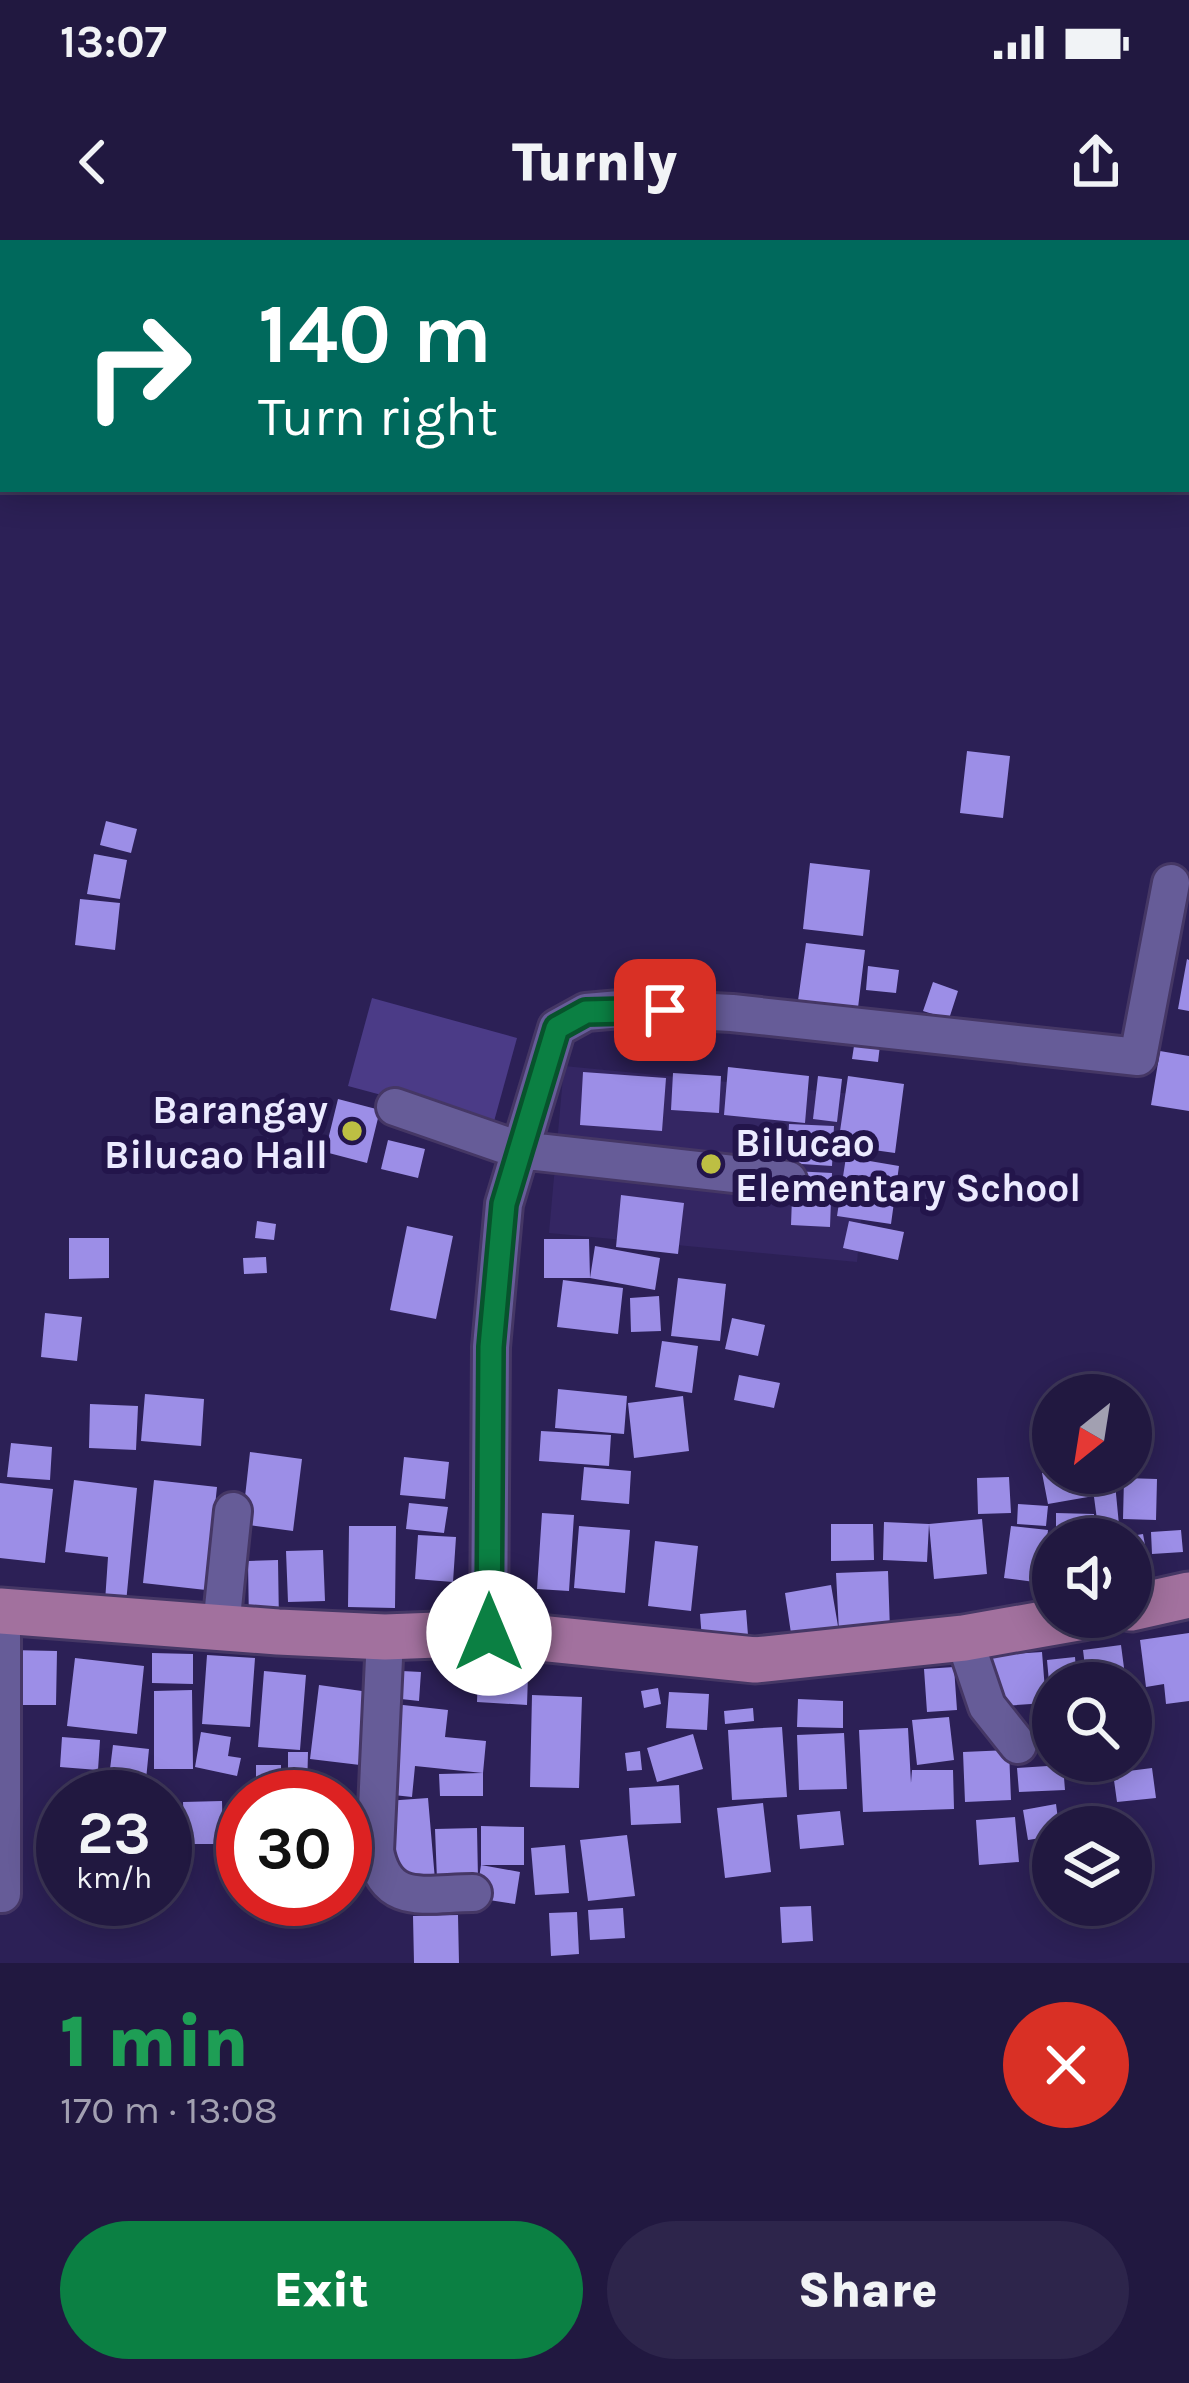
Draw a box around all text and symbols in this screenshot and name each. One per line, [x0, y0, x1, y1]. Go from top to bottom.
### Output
text: 13:07 [60, 16, 167, 68]
icon: back [60, 129, 126, 195]
icon: share [1063, 129, 1129, 195]
text: Turnly [512, 130, 677, 194]
text: 140 m [258, 285, 492, 383]
icon: right [60, 288, 216, 444]
text: Turn right [258, 385, 498, 449]
pin [614, 959, 716, 1061]
icon: arrive [632, 977, 698, 1043]
place label: Barangay Bilucao Hall [104, 1087, 328, 1178]
marker: Barangay Bilucao Hall [339, 1118, 365, 1144]
place label: Bilucao Elementary School [735, 1120, 1081, 1211]
marker: Bilucao Elementary School [698, 1151, 724, 1177]
north arrow [1032, 1374, 1152, 1494]
map controls [1032, 1374, 1152, 1926]
button: sound [1032, 1518, 1152, 1638]
position arrow [426, 1570, 552, 1696]
button: search [1032, 1662, 1152, 1782]
speed limit sign: 30 [216, 1770, 372, 1926]
text: 23 [77, 1798, 151, 1868]
button: layers [1032, 1806, 1152, 1926]
text: km/h [76, 1860, 152, 1896]
text: 1 min [60, 2000, 249, 2084]
button: close [1003, 2002, 1129, 2128]
text: 170 m · 13:08 [60, 2087, 278, 2133]
button: Exit [60, 2221, 583, 2359]
button: Share [607, 2221, 1129, 2359]

